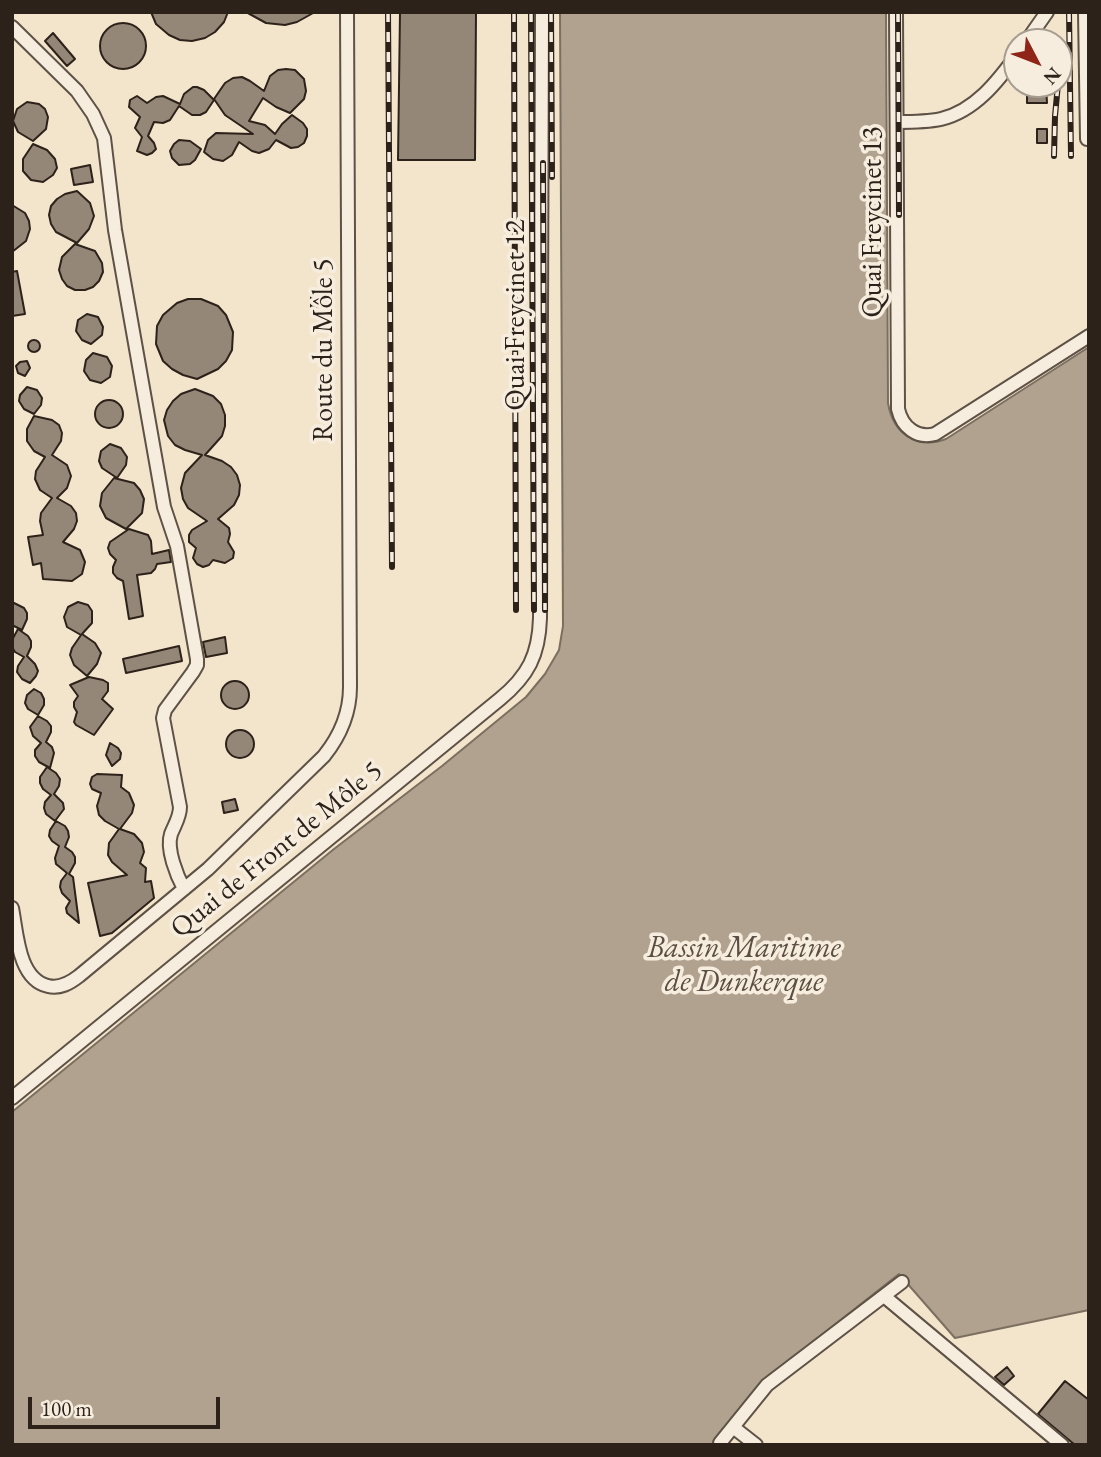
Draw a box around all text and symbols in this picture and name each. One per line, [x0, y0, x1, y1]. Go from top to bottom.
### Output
north arrow [1003, 28, 1073, 98]
text: N [1038, 62, 1067, 90]
street label: Quai Freycinet 13 [856, 126, 890, 318]
street label: Quai Freycinet 12 [499, 219, 533, 411]
street label: Route du Môle 5 [307, 258, 341, 442]
street label: Quai de Front de Môle 5 [164, 754, 390, 946]
water label: Bassin Maritime de Dunkerque [647, 931, 841, 1002]
scale bar [32, 1384, 224, 1428]
text: 100 m [41, 1395, 92, 1422]

